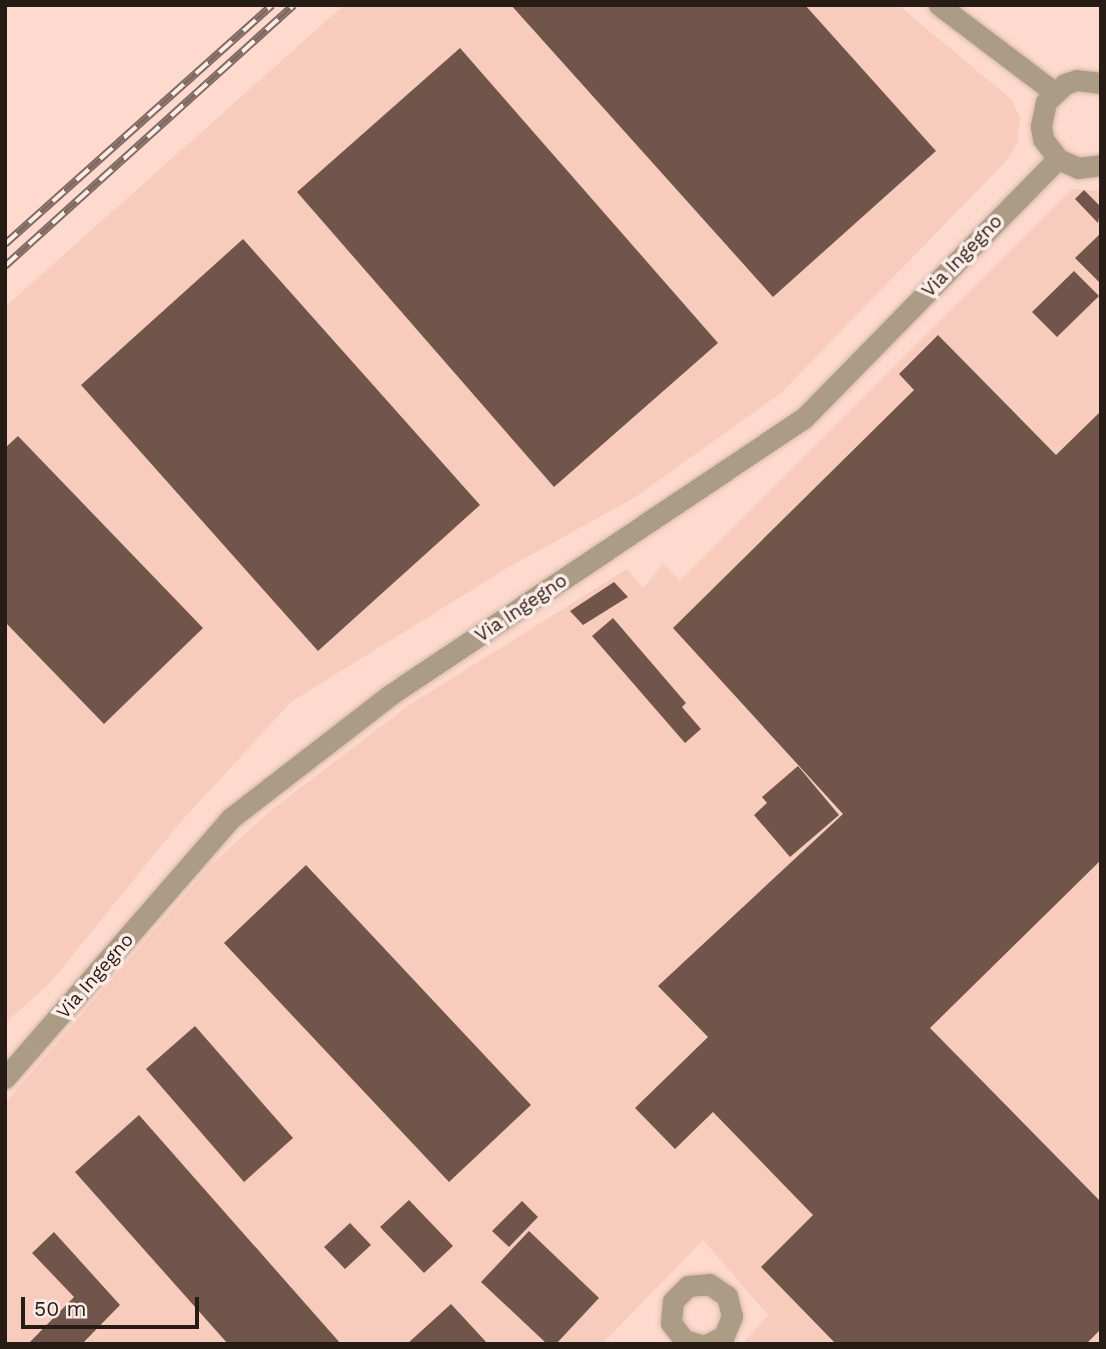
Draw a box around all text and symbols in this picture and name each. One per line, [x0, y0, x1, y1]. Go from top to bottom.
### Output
street label: Via Ingegno [917, 210, 1007, 302]
street label: Via Ingegno [471, 569, 571, 647]
street label: Via Ingegno [52, 928, 138, 1024]
scale bar [24, 1282, 203, 1326]
text: 50 m [34, 1296, 86, 1321]

